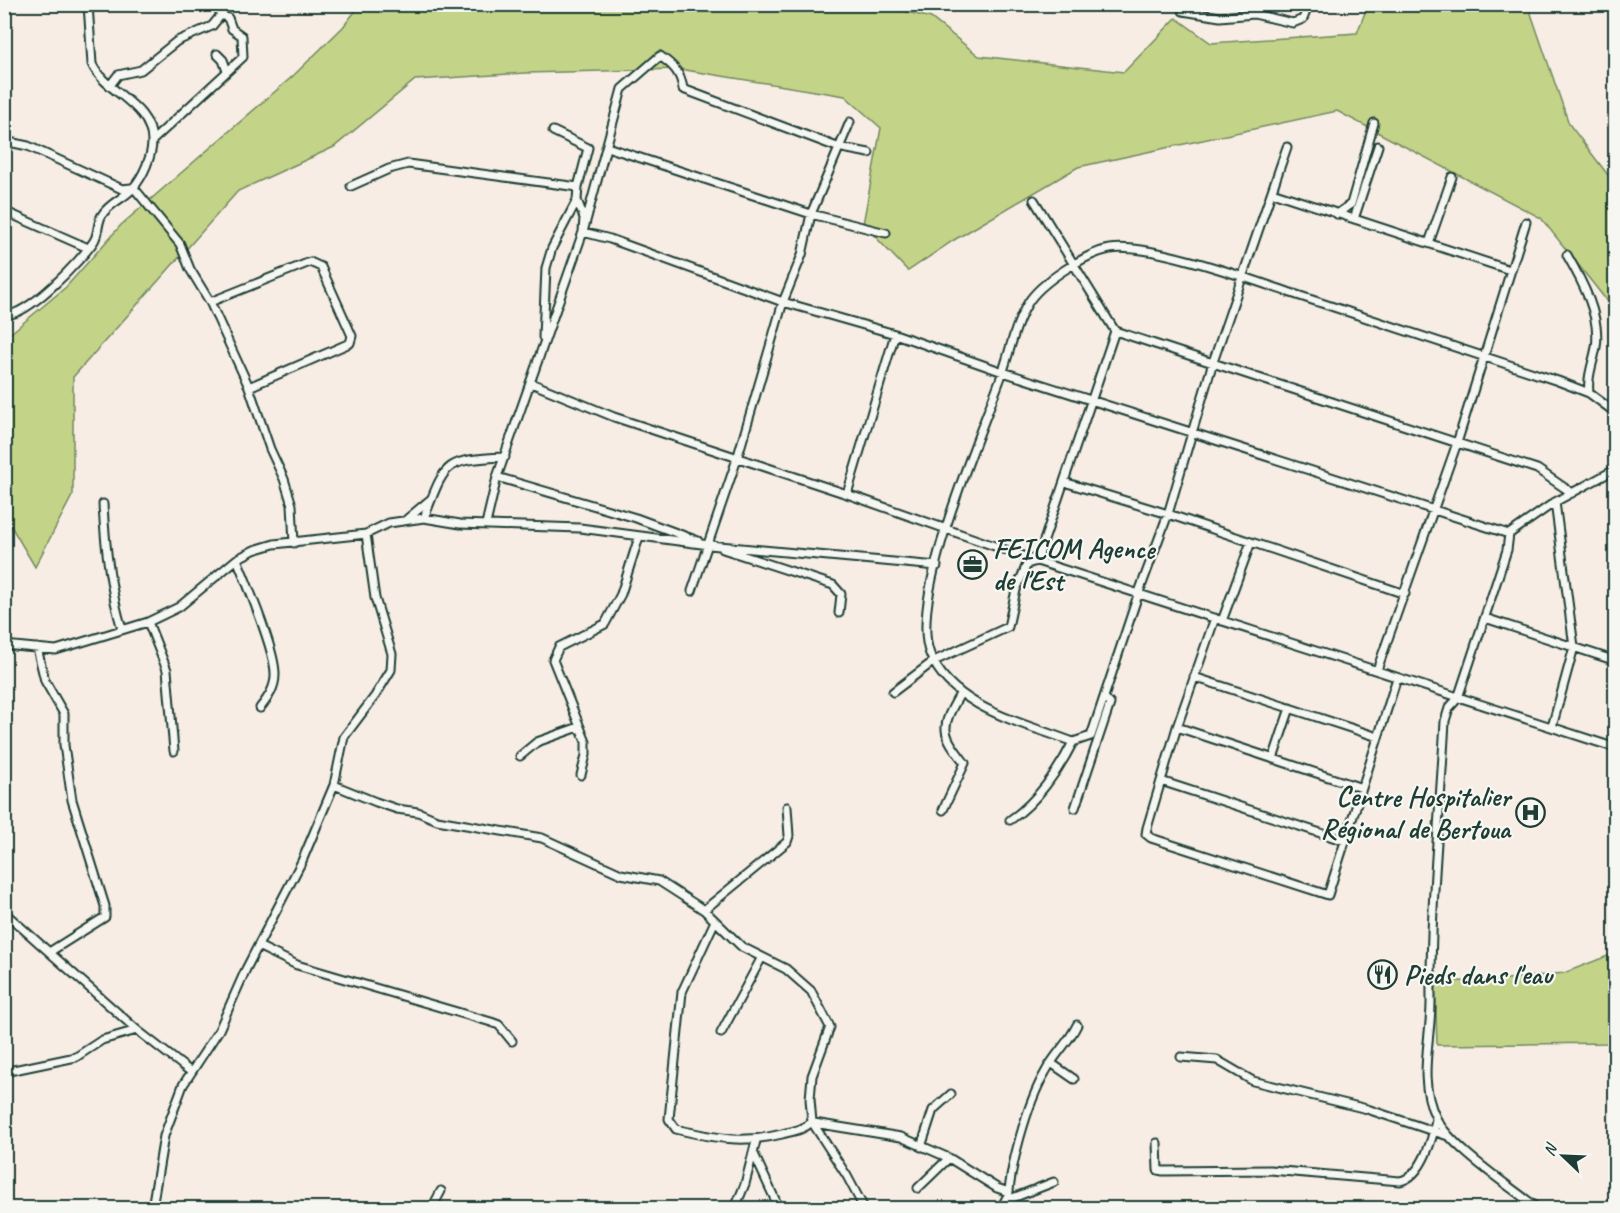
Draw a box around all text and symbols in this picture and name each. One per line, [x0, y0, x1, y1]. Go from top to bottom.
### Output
place label: FEICOM Agence de l'Est [993, 531, 1157, 598]
office icon: FEICOM Agence de l'Est [956, 548, 988, 580]
place label: Centre Hospitalier Régional de Bertoua [1321, 779, 1513, 846]
hospital icon: Centre Hospitalier Régional de Bertoua [1515, 796, 1547, 828]
place label: Pieds dans l'eau [1404, 957, 1555, 992]
restaurant icon: Pieds dans l'eau [1367, 958, 1399, 990]
north arrow [1533, 1126, 1593, 1186]
text: N [1539, 1139, 1562, 1159]

